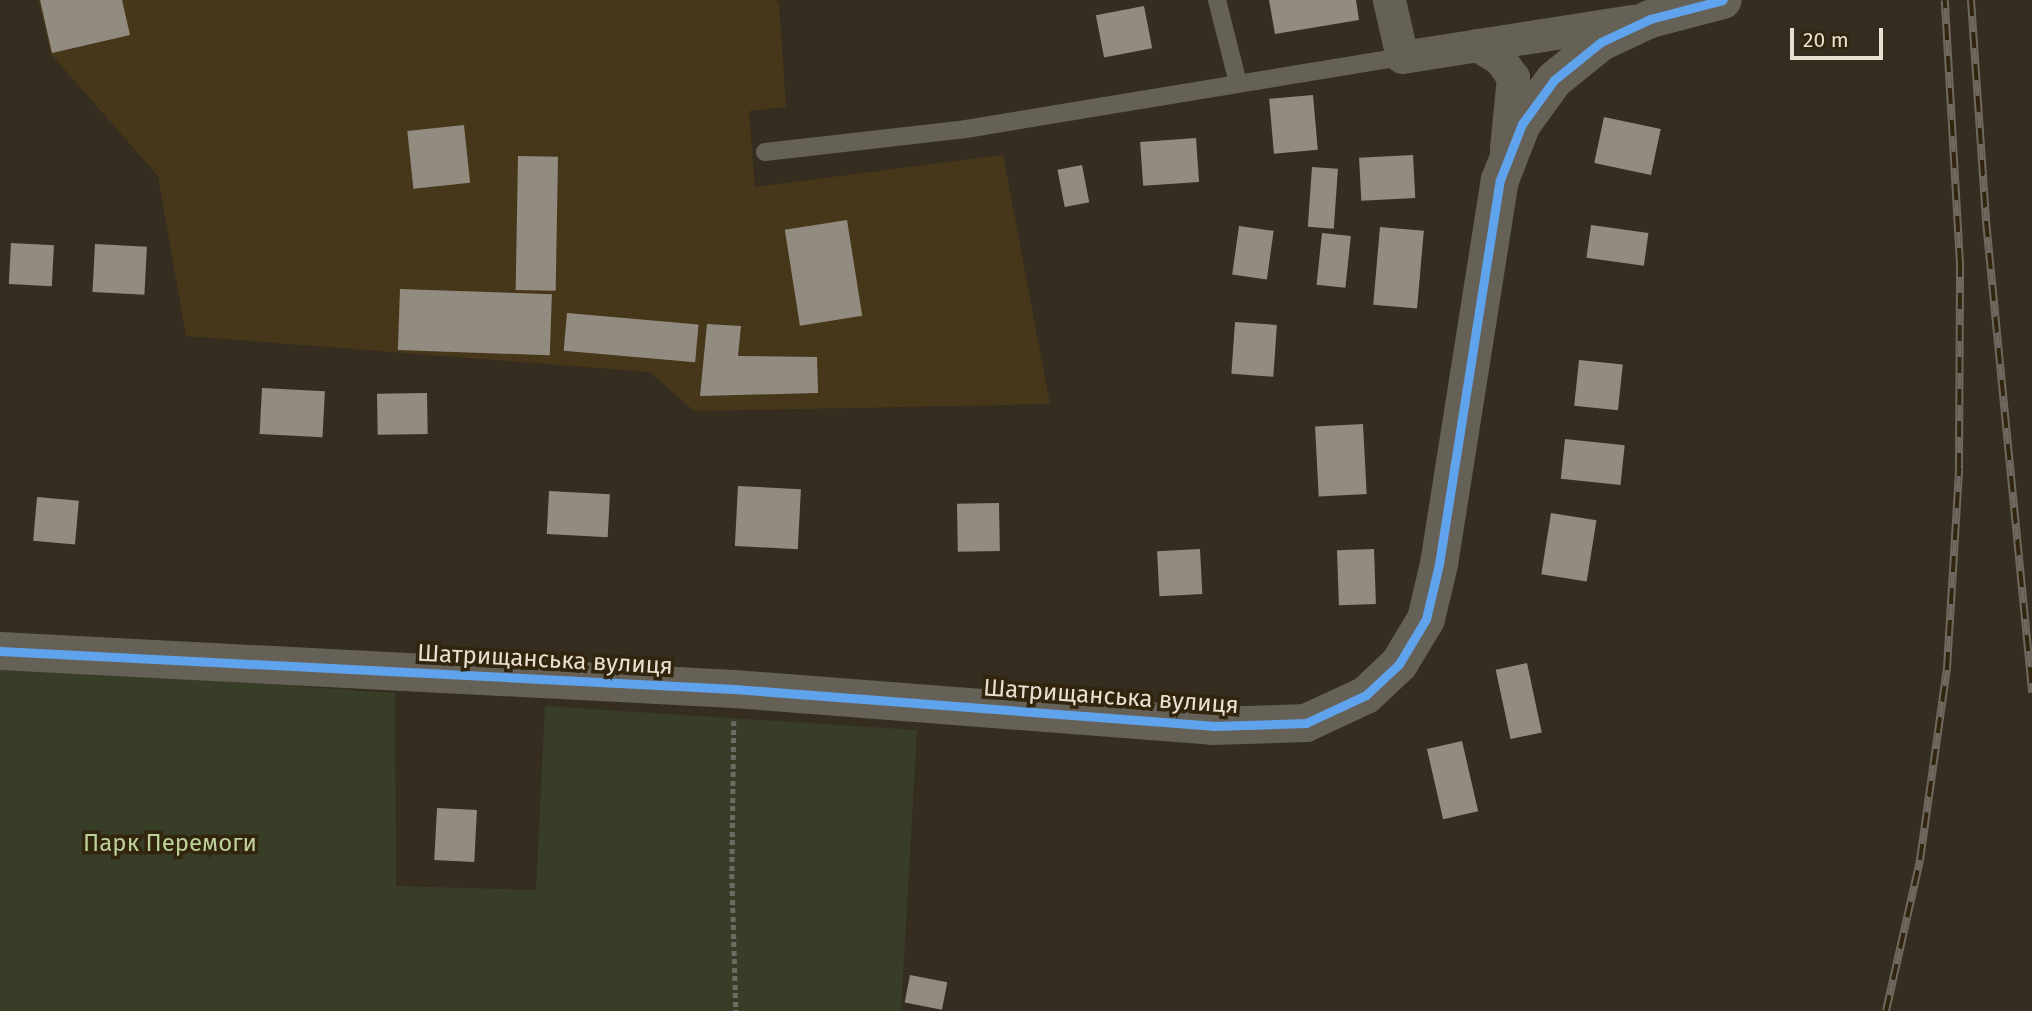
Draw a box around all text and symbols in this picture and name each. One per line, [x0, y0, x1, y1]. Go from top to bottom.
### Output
scale bar [1794, 14, 1887, 58]
text: 20 m [1803, 27, 1849, 53]
street label: Шатрищанська вулиця [416, 639, 674, 681]
street label: Шатрищанська вулиця [982, 674, 1240, 720]
park label: Парк Перемоги [83, 830, 257, 858]

